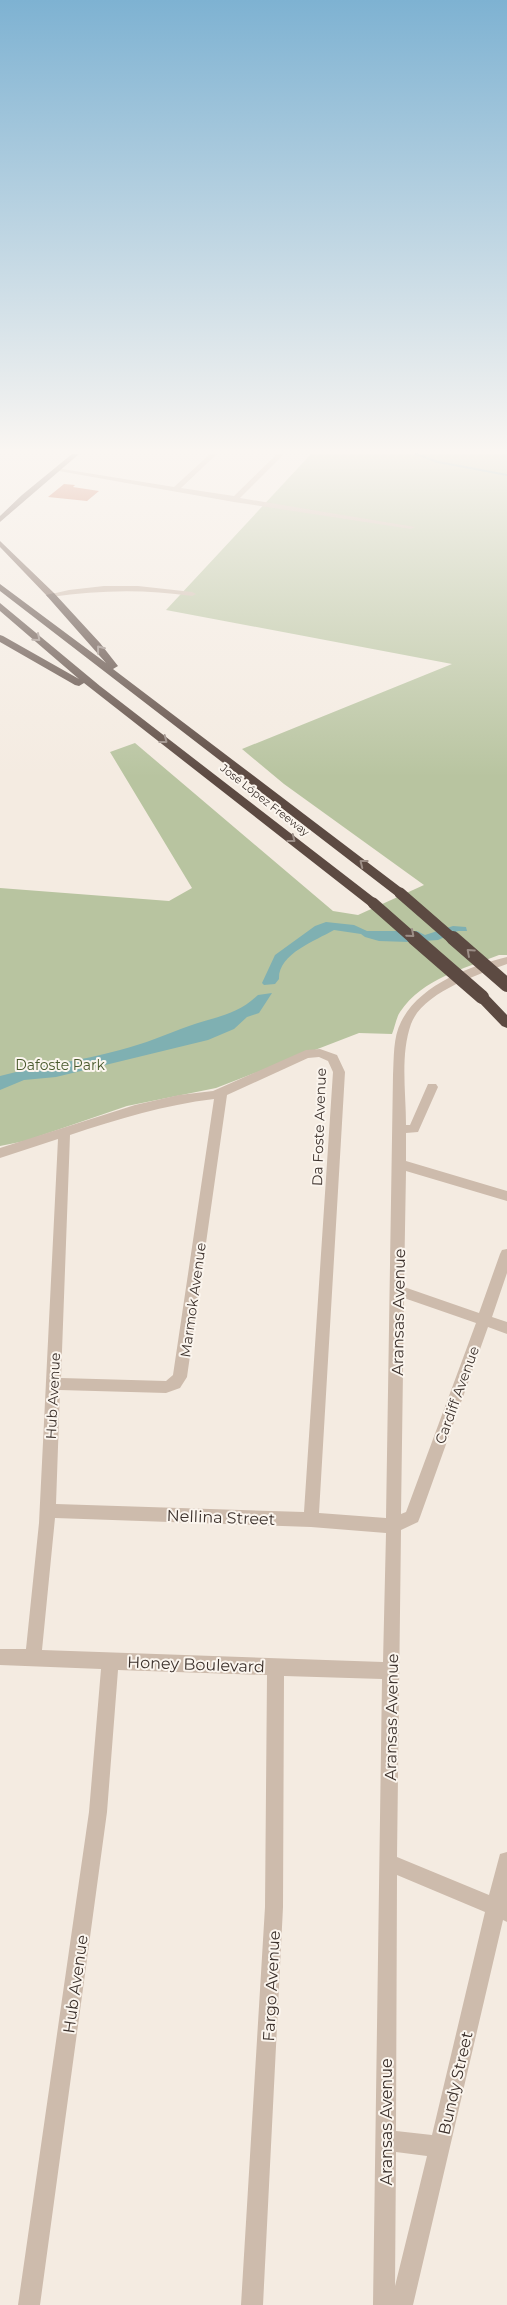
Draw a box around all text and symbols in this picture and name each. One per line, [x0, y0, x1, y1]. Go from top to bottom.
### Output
one-way arrow [31, 632, 40, 641]
one-way arrow [98, 646, 106, 655]
one-way arrow [158, 734, 167, 742]
street label: José López Freeway [217, 760, 312, 839]
one-way arrow [286, 833, 296, 842]
one-way arrow [360, 860, 369, 868]
one-way arrow [405, 928, 414, 937]
one-way arrow [467, 949, 476, 958]
park label: Dafoste Park [15, 1056, 105, 1074]
street label: Da Foste Avenue [308, 1068, 330, 1186]
street label: Marmok Avenue [176, 1241, 210, 1359]
street label: Aransas Avenue [388, 1248, 409, 1376]
street label: Cardiff Avenue [431, 1344, 483, 1446]
street label: Hub Avenue [42, 1352, 64, 1440]
street label: Nellina Street [166, 1506, 276, 1529]
street label: Honey Boulevard [127, 1653, 265, 1676]
street label: Aransas Avenue [381, 1653, 402, 1781]
street label: Fargo Avenue [259, 1930, 284, 2042]
street label: Hub Avenue [59, 1934, 92, 2035]
street label: Bundy Street [434, 2029, 477, 2137]
street label: Aransas Avenue [377, 2058, 396, 2186]

